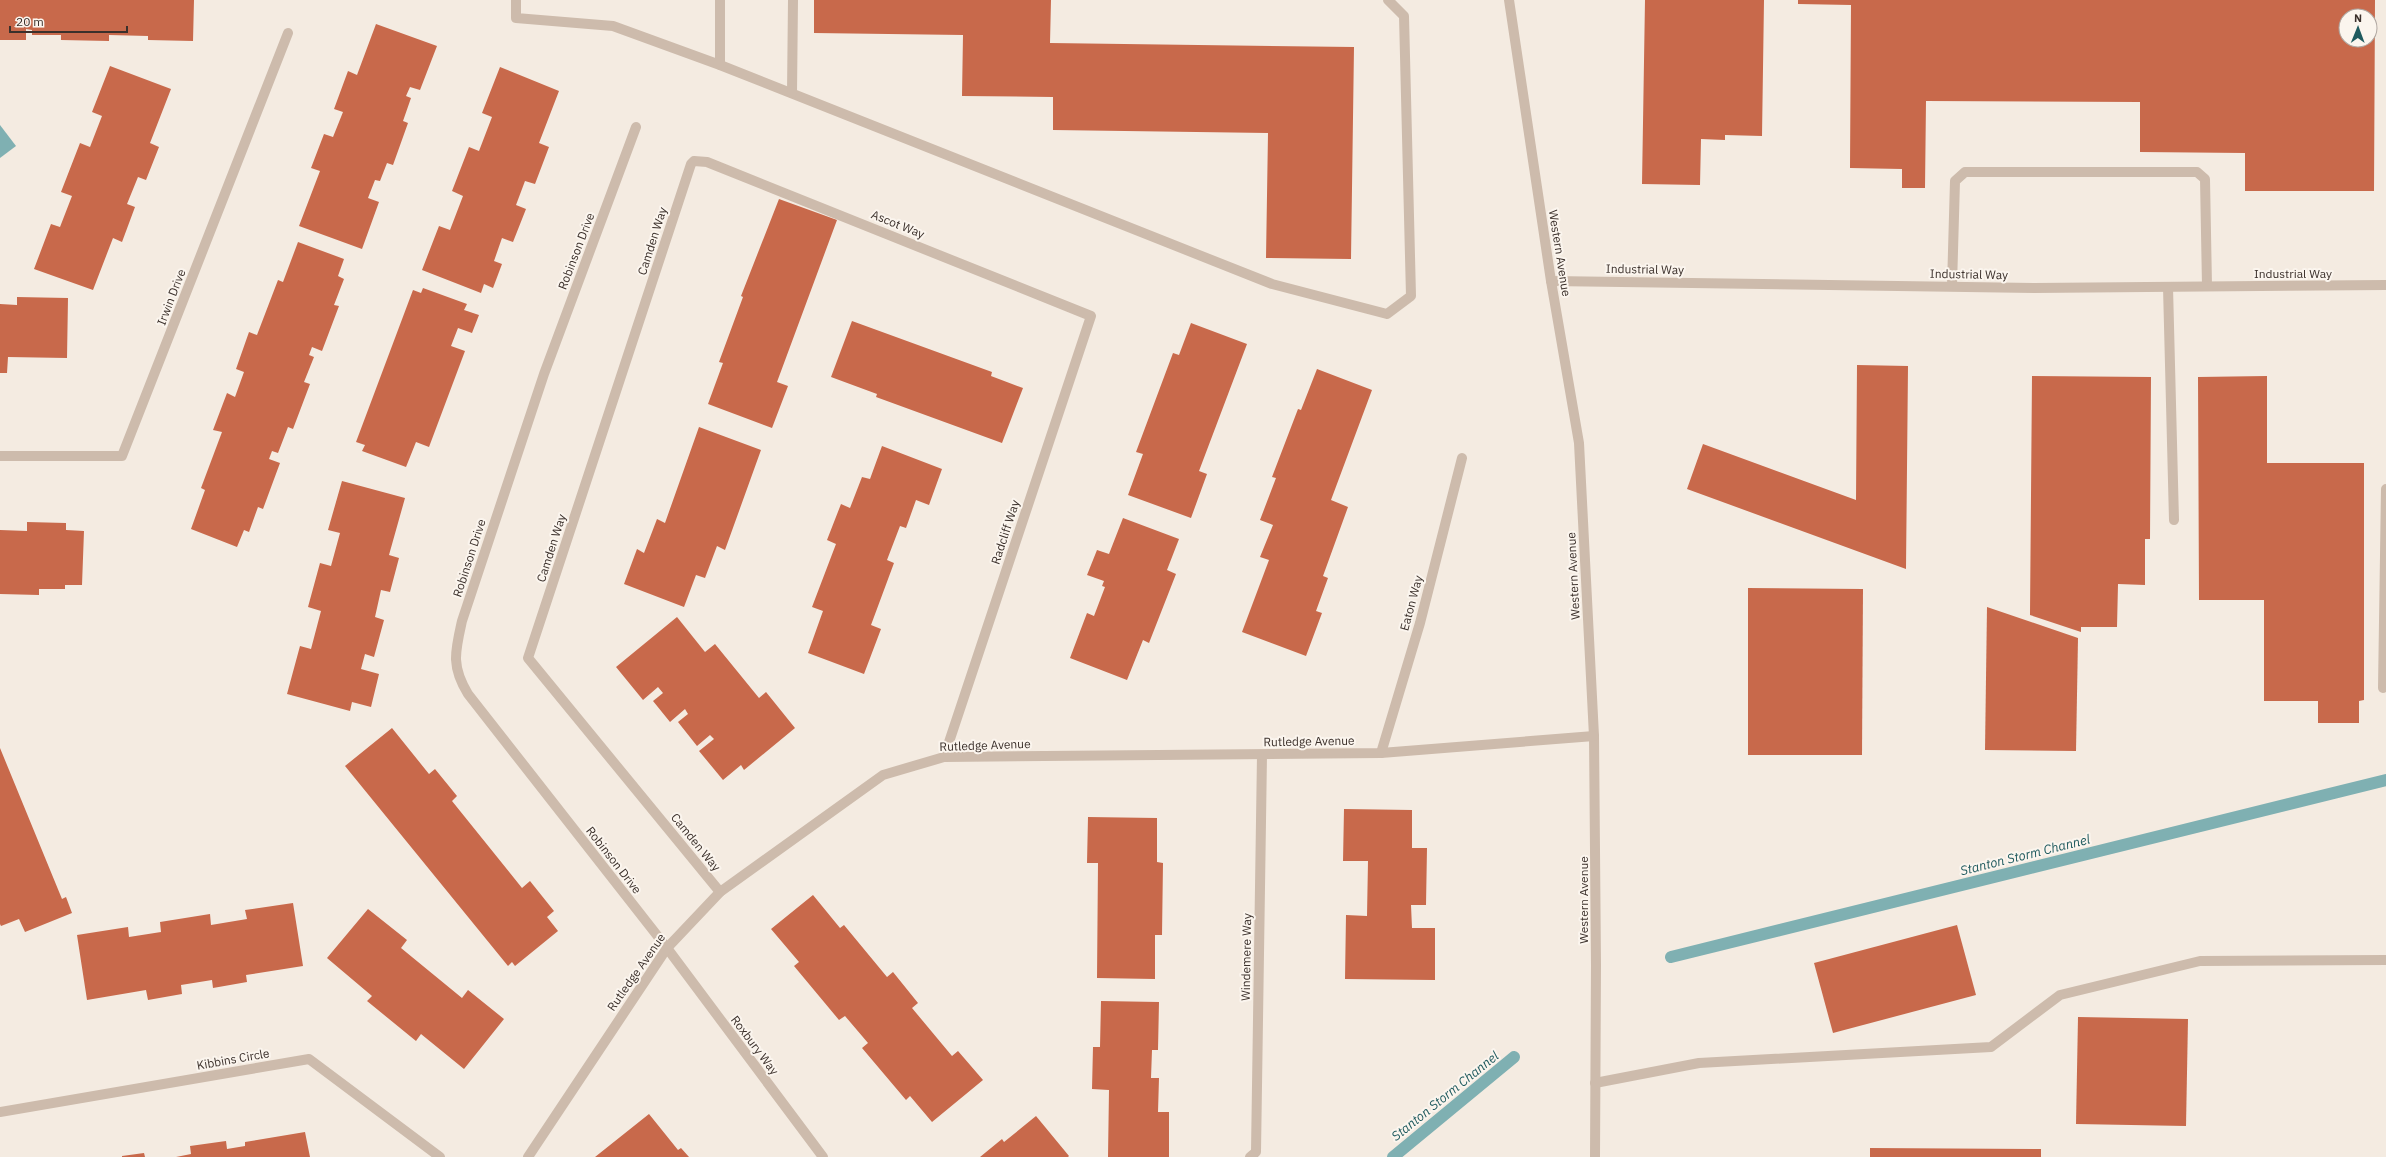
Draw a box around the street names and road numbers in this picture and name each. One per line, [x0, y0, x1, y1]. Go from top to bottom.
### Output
street label: Camden Way [634, 205, 670, 277]
street label: Ascot Way [869, 207, 927, 241]
street label: Western Avenue [1546, 208, 1574, 298]
street label: Robinson Drive [554, 210, 598, 292]
street label: Industrial Way [1606, 261, 1684, 277]
street label: Irwin Drive [153, 266, 189, 327]
street label: Industrial Way [1930, 266, 2008, 282]
street label: Industrial Way [2254, 266, 2332, 281]
street label: Radcliff Way [988, 498, 1022, 566]
street label: Camden Way [533, 512, 569, 584]
street label: Robinson Drive [449, 517, 489, 599]
street label: Western Avenue [1563, 531, 1583, 620]
street label: Eaton Way [1396, 574, 1426, 632]
street label: Rutledge Avenue [1263, 733, 1355, 749]
street label: Rutledge Avenue [939, 736, 1031, 754]
street label: Camden Way [668, 810, 724, 874]
street label: Robinson Drive [583, 823, 645, 897]
street label: Western Avenue [1576, 856, 1591, 944]
street label: Windemere Way [1238, 913, 1254, 1001]
street label: Rutledge Avenue [604, 930, 669, 1014]
street label: Roxbury Way [728, 1012, 782, 1078]
street label: Kibbins Circle [195, 1045, 271, 1073]

